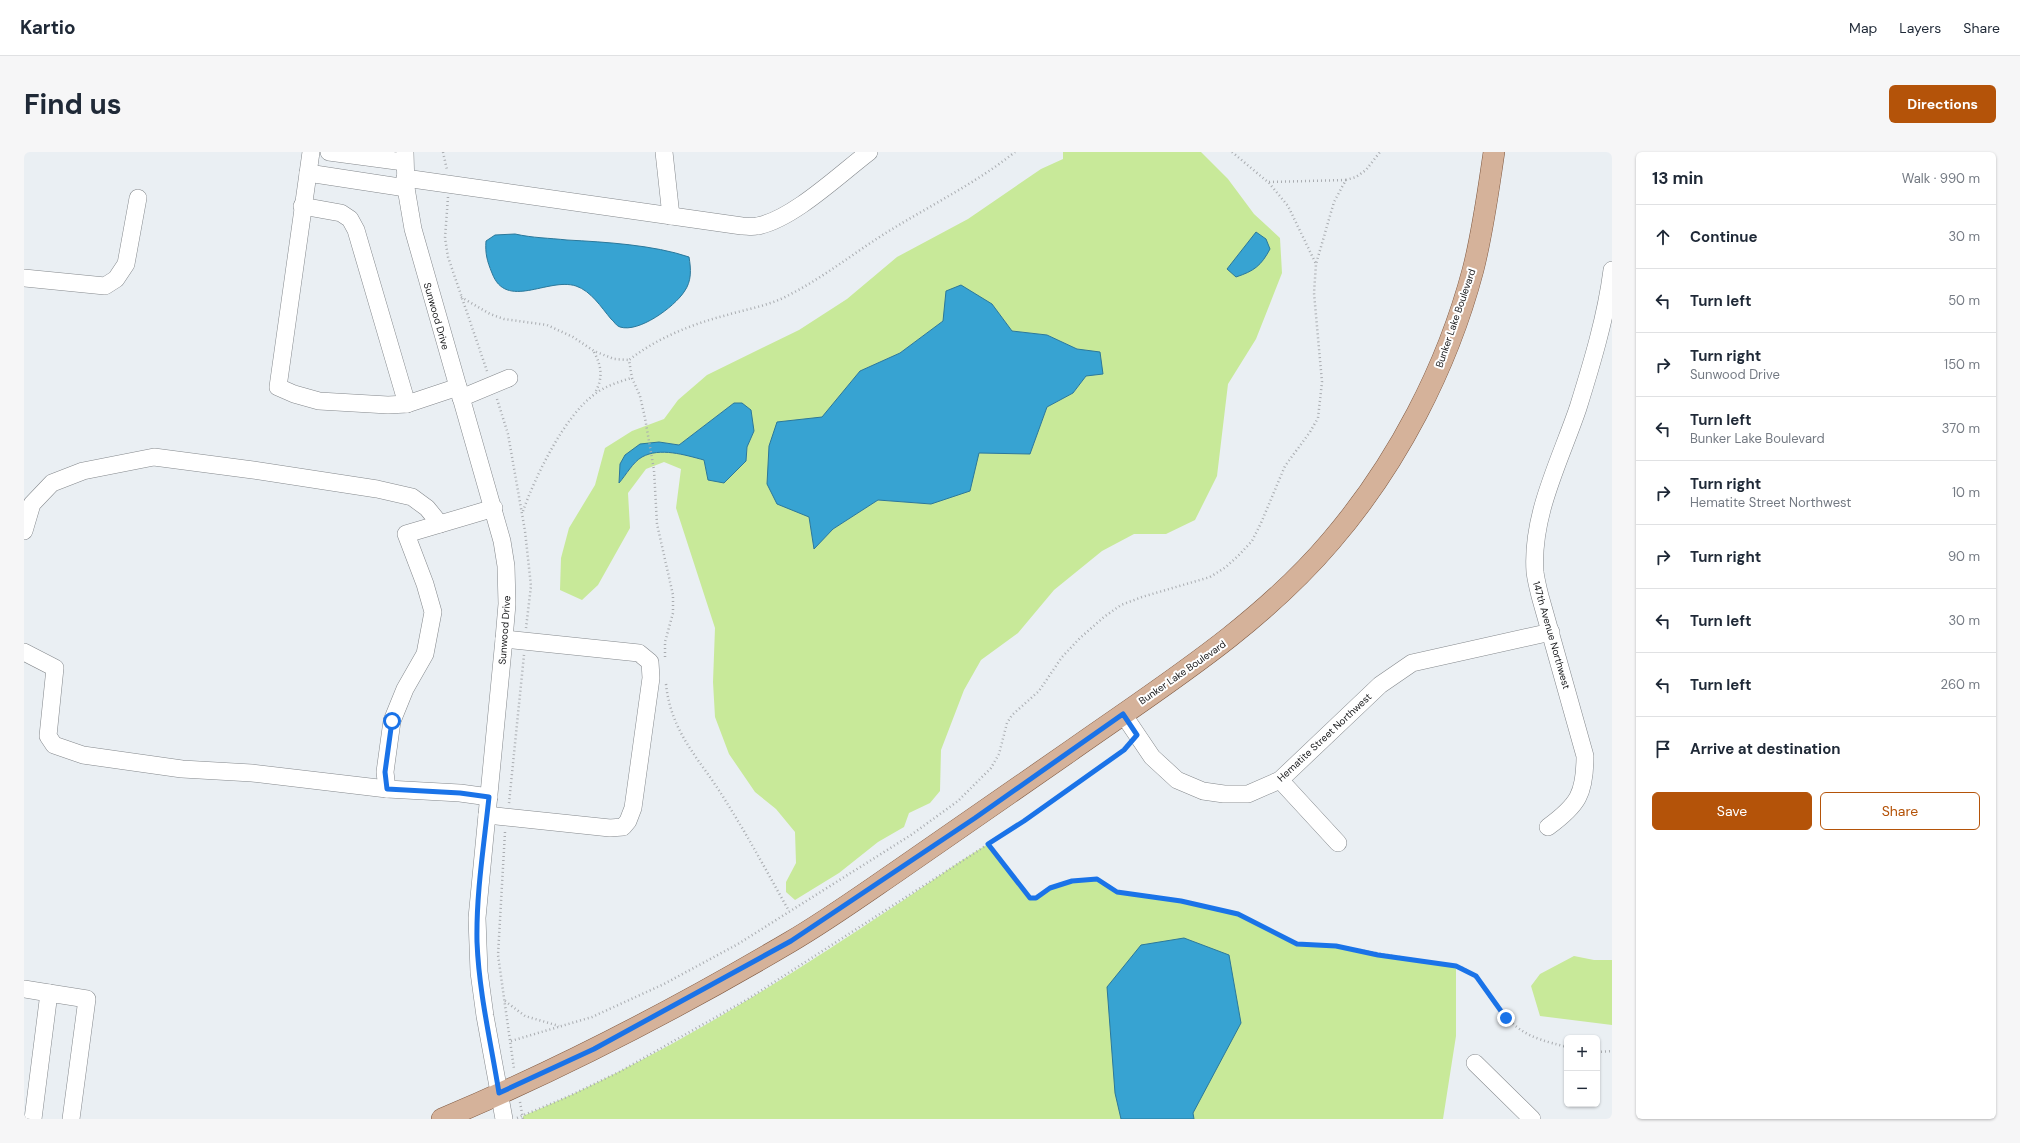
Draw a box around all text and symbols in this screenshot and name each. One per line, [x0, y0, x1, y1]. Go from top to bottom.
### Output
text: Kartio [20, 15, 76, 40]
text: Map [1849, 19, 1877, 37]
text: Layers [1899, 19, 1941, 37]
text: Share [1963, 19, 2000, 37]
button: Directions [1889, 85, 1996, 123]
text: Find us [24, 86, 122, 123]
text: 13 min [1652, 167, 1704, 189]
text: Walk · 990 m [1902, 170, 1980, 187]
icon: ahead [1652, 226, 1674, 248]
text: Continue [1690, 227, 1758, 247]
text: 30 m [1948, 228, 1980, 245]
street label: Bunker Lake Boulevard [1432, 267, 1478, 369]
street label: Sunwood Drive [421, 281, 452, 351]
icon: left [1652, 290, 1674, 312]
text: Turn left [1690, 291, 1751, 311]
text: 50 m [1948, 292, 1980, 309]
text: Turn right [1690, 346, 1761, 366]
icon: right [1652, 354, 1674, 376]
text: 150 m [1944, 356, 1980, 373]
text: Sunwood Drive [1690, 366, 1780, 383]
text: Turn left [1690, 410, 1751, 430]
icon: left [1652, 418, 1674, 440]
text: 370 m [1942, 420, 1980, 437]
text: Bunker Lake Boulevard [1690, 430, 1825, 447]
text: Turn right [1690, 474, 1761, 494]
icon: right [1652, 482, 1674, 504]
text: 10 m [1952, 484, 1980, 501]
text: Hematite Street Northwest [1690, 494, 1851, 511]
icon: right [1652, 546, 1674, 568]
text: Turn right [1690, 547, 1761, 567]
text: 90 m [1948, 548, 1980, 565]
street label: 147th Avenue Northwest [1530, 580, 1573, 691]
street label: Sunwood Drive [496, 595, 513, 665]
icon: left [1652, 610, 1674, 632]
text: Turn left [1690, 611, 1751, 631]
text: 30 m [1948, 612, 1980, 629]
street label: Bunker Lake Boulevard [1136, 637, 1228, 707]
icon: left [1652, 674, 1674, 696]
text: Turn left [1690, 675, 1751, 695]
text: 260 m [1940, 676, 1980, 693]
street label: Hematite Street Northwest [1274, 690, 1374, 784]
route start [383, 712, 401, 730]
icon: arrive [1652, 738, 1674, 760]
text: Arrive at destination [1690, 739, 1841, 759]
button: Save [1652, 792, 1812, 830]
button: Share [1820, 792, 1980, 830]
route end [1497, 1009, 1515, 1027]
map controls [1564, 1035, 1600, 1107]
button: + [1564, 1035, 1600, 1071]
button: − [1564, 1071, 1600, 1107]

